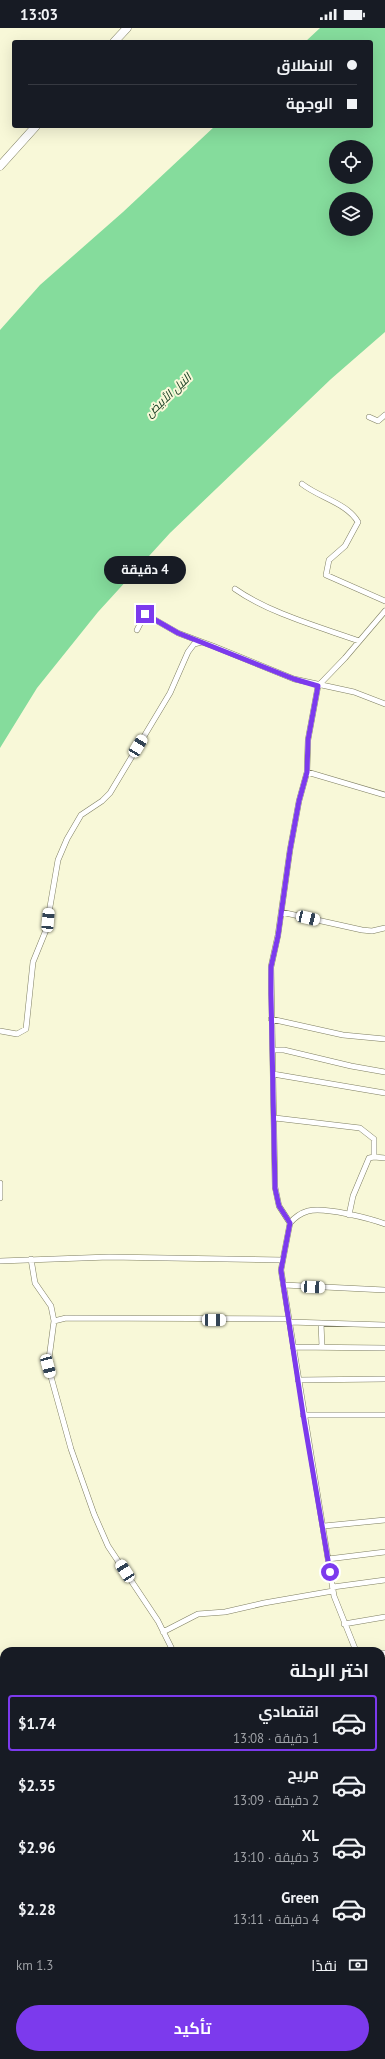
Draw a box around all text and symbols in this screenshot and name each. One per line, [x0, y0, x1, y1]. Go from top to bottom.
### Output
text: 13:03 [20, 5, 58, 24]
text: الانطلاق [277, 56, 333, 75]
text: الوجهة [286, 94, 333, 113]
map controls [329, 140, 373, 236]
button: locate [329, 140, 373, 184]
button: layers [329, 192, 373, 236]
water label: النيل الأبيض [142, 369, 195, 420]
callout: 4 دقيقة [104, 556, 186, 584]
text: 4 دقيقة [121, 561, 169, 578]
route end [136, 605, 154, 623]
car [127, 733, 149, 759]
car [41, 908, 55, 932]
car [295, 909, 321, 927]
car [301, 1280, 325, 1294]
car [202, 1314, 226, 1326]
car [39, 1353, 57, 1379]
car [113, 1558, 137, 1584]
route start [321, 1563, 339, 1581]
text: اختر الرحلة [290, 1659, 369, 1682]
text: اقتصادي [259, 1702, 319, 1721]
icon: car [331, 1705, 367, 1741]
text: $1.74 [18, 1714, 56, 1733]
text: 1 دقيقة · 13:08 [233, 1730, 319, 1747]
text: مريح [287, 1764, 319, 1783]
icon: car [331, 1767, 367, 1803]
text: $2.35 [18, 1776, 56, 1795]
text: 2 دقيقة · 13:09 [233, 1792, 319, 1809]
text: XL [302, 1826, 319, 1845]
icon: car [331, 1829, 367, 1865]
text: $2.96 [18, 1838, 56, 1857]
text: 3 دقيقة · 13:10 [233, 1849, 319, 1866]
text: Green [281, 1888, 319, 1907]
icon: car [331, 1891, 367, 1927]
text: $2.28 [18, 1900, 56, 1919]
text: 4 دقيقة · 13:11 [233, 1911, 319, 1928]
icon: cash [347, 1954, 369, 1976]
text: نقدًا [311, 1956, 337, 1975]
text: 1.3 km [16, 1957, 53, 1974]
button: تأكيد [16, 2005, 369, 2051]

